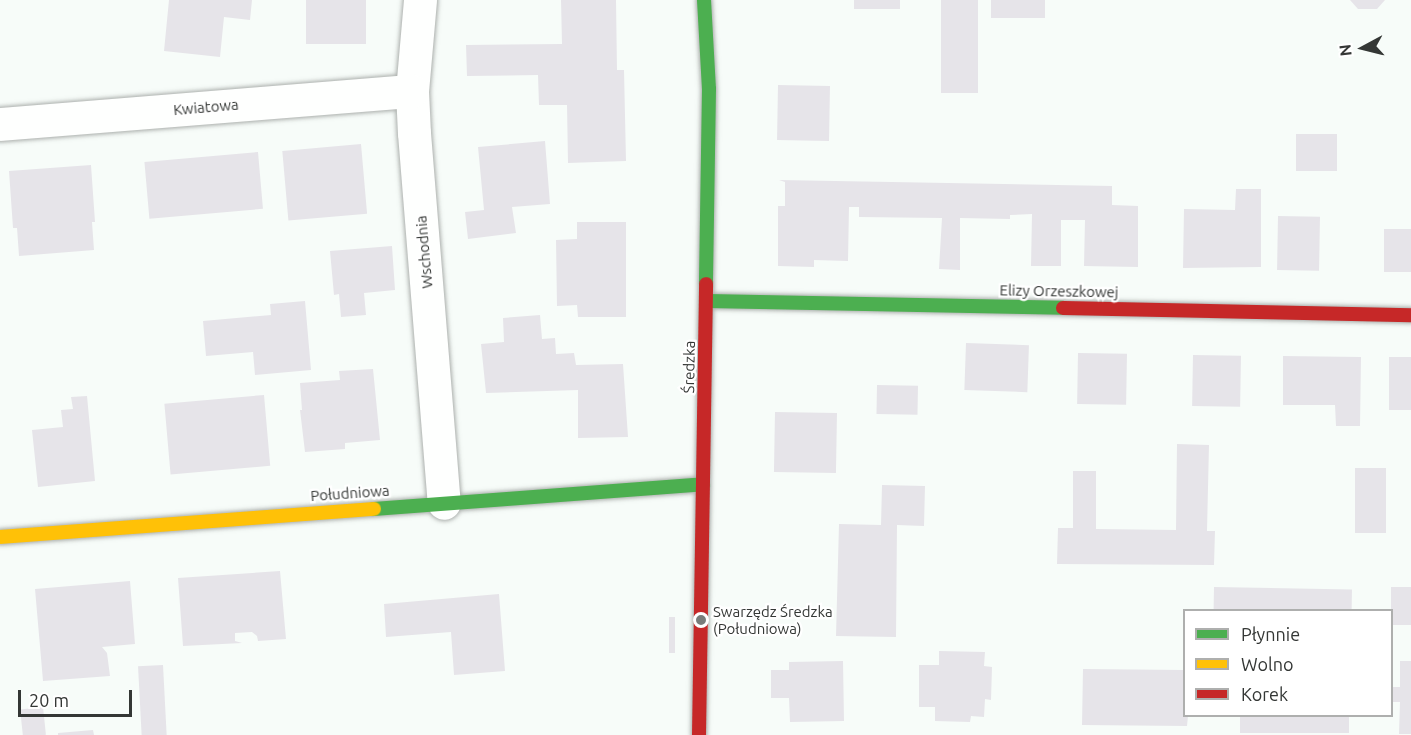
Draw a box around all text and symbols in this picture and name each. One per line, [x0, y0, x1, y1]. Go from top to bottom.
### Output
north arrow [1333, 18, 1393, 78]
text: N [1335, 43, 1355, 57]
street label: Kwiatowa [173, 95, 239, 119]
street label: Wschodnia [412, 215, 436, 289]
street label: Elizy Orzeszkowej [999, 281, 1119, 301]
street label: Średzka [680, 340, 698, 394]
street label: Południowa [310, 481, 390, 505]
place label: Swarzędz Średzka (Południowa) [713, 602, 833, 637]
legend [1183, 609, 1393, 717]
marker: Swarzędz Średzka (Południowa) [694, 613, 708, 627]
text: Płynnie [1241, 624, 1300, 644]
text: Wolno [1241, 654, 1293, 674]
scale bar [21, 678, 135, 716]
text: Korek [1241, 684, 1288, 704]
text: 20 m [29, 690, 69, 710]

